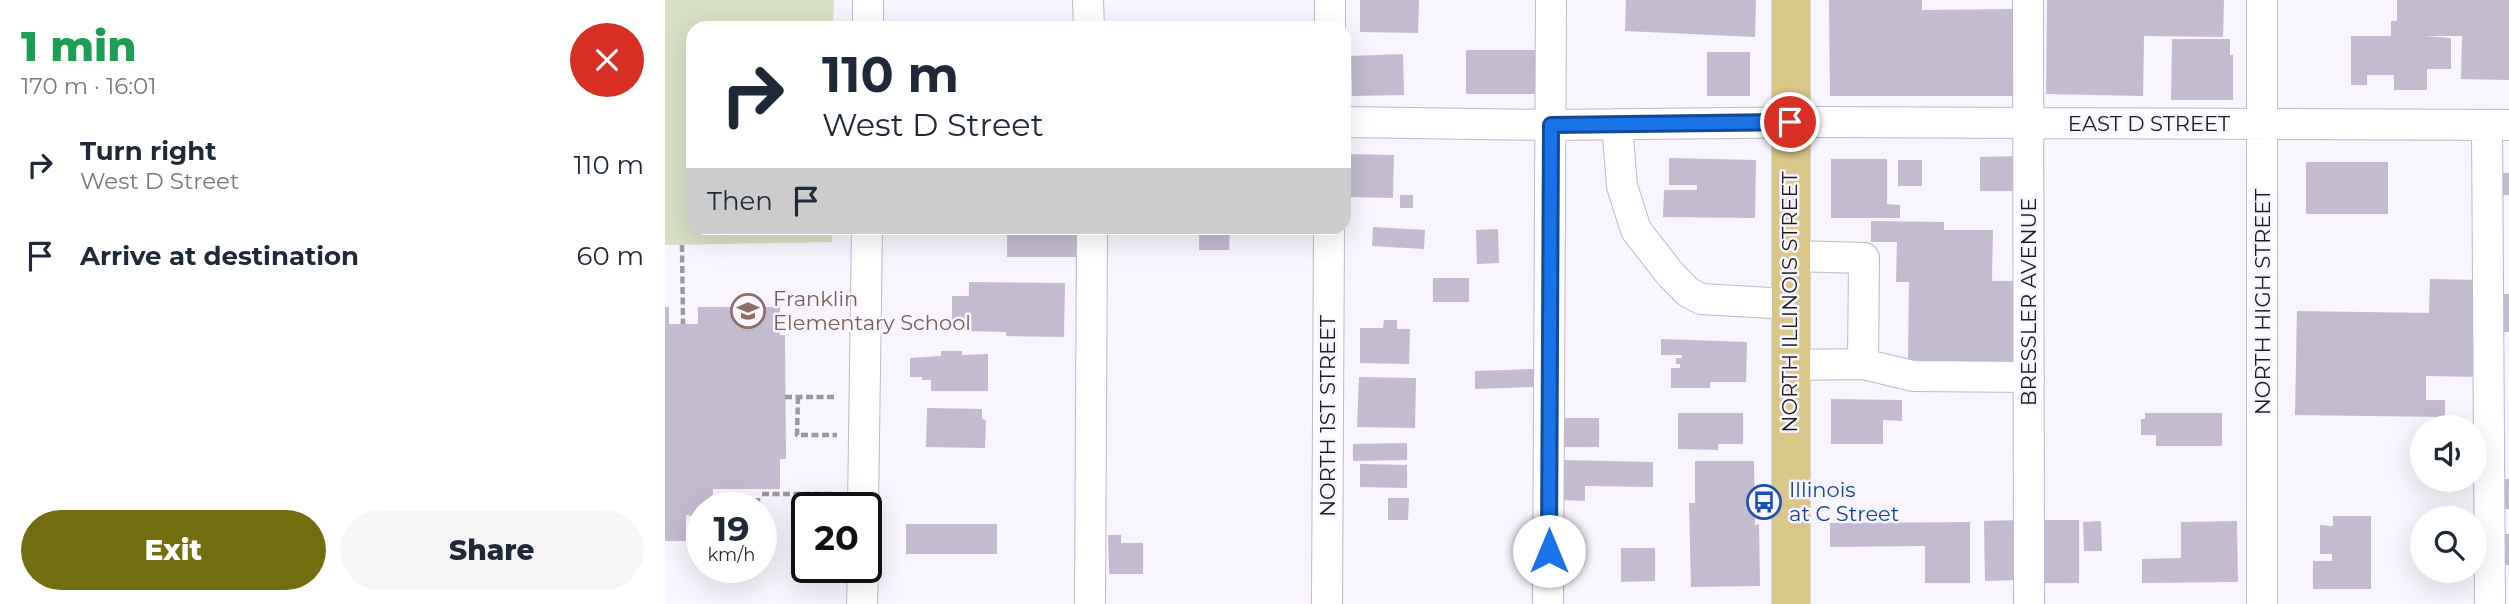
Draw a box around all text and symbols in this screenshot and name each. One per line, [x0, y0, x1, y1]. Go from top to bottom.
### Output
text: 1 min [21, 20, 137, 72]
button: close [570, 23, 644, 97]
text: 110 m [822, 45, 959, 104]
icon: right [707, 49, 798, 140]
text: 170 m · 16:01 [21, 72, 157, 100]
pin [1760, 92, 1820, 152]
icon: arrive [1771, 103, 1809, 141]
text: West D Street [822, 105, 1044, 144]
street label: EAST D STREET [2068, 111, 2230, 136]
text: Turn right [80, 135, 216, 167]
icon: right [21, 146, 59, 184]
text: 110 m [574, 149, 644, 181]
text: West D Street [80, 167, 239, 195]
street label: NORTH ILLINOIS STREET [1777, 171, 1802, 433]
icon: arrive [787, 182, 825, 220]
text: Then [707, 185, 773, 217]
street label: NORTH HIGH STREET [2250, 189, 2275, 415]
street label: BRESSLER AVENUE [2016, 198, 2041, 406]
icon: arrive [21, 237, 59, 275]
text: Arrive at destination [80, 240, 359, 272]
text: 60 m [577, 240, 644, 272]
place label: Franklin Elementary School [773, 286, 971, 335]
school or university icon: Franklin Elementary School [729, 292, 767, 330]
street label: NORTH 1ST STREET [1315, 315, 1340, 517]
map controls [2410, 415, 2487, 583]
button: sound [2410, 415, 2487, 492]
place label: Illinois at C Street [1789, 477, 1899, 526]
bus stop icon: Illinois at C Street [1745, 483, 1783, 521]
speed limit sign: 20 [791, 492, 882, 583]
button: search [2410, 506, 2487, 583]
text: 19 [713, 507, 750, 550]
button: Exit [21, 510, 326, 590]
button: Share [340, 510, 644, 590]
position arrow [1512, 514, 1586, 588]
text: km/h [707, 544, 756, 566]

